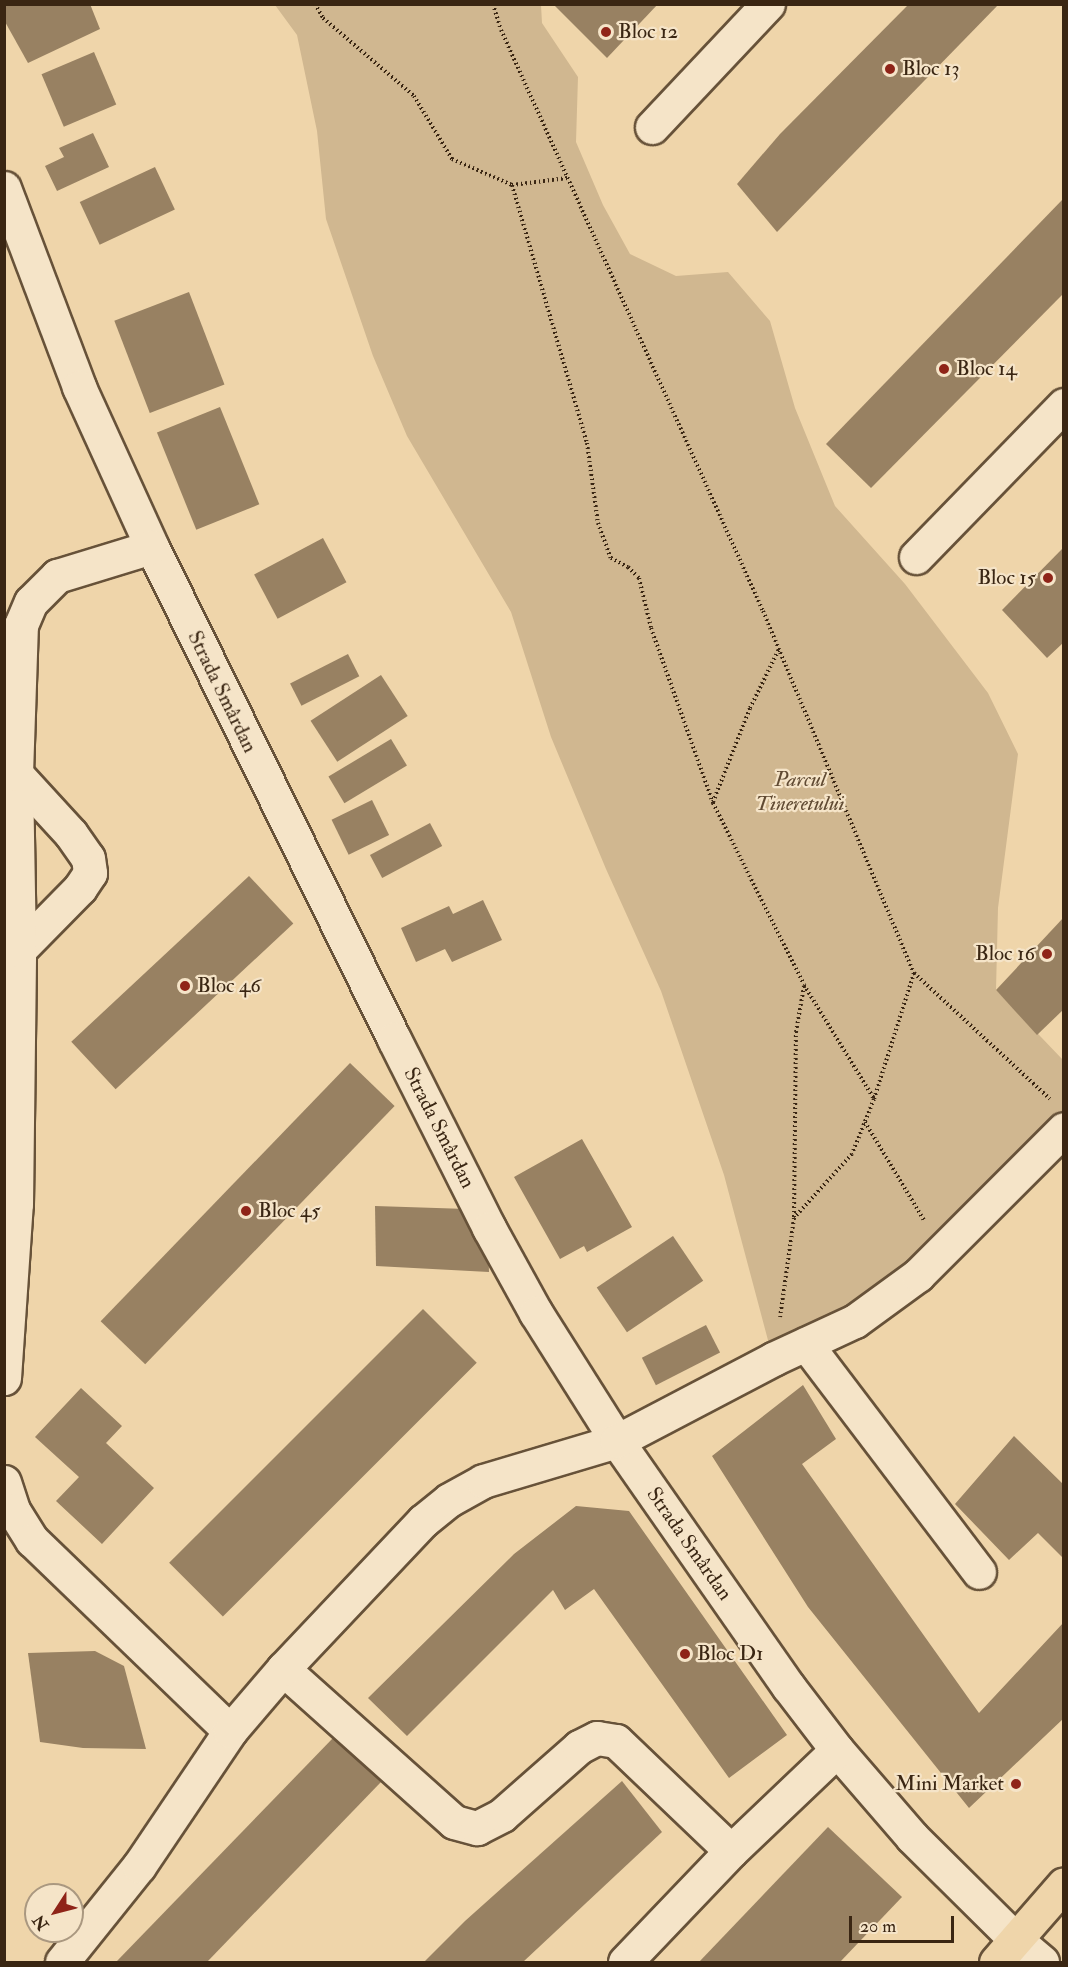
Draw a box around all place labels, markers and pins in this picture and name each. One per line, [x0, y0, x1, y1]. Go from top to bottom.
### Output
place label: Bloc 12 [618, 19, 678, 45]
marker: Bloc 12 [599, 25, 613, 39]
place label: Bloc 13 [902, 56, 960, 82]
marker: Bloc 13 [883, 62, 897, 76]
place label: Bloc 14 [956, 356, 1017, 382]
marker: Bloc 14 [937, 362, 951, 376]
place label: Bloc 15 [977, 565, 1036, 591]
marker: Bloc 15 [1041, 571, 1055, 585]
place label: Bloc 16 [975, 941, 1035, 967]
marker: Bloc 16 [1040, 947, 1054, 961]
place label: Bloc 46 [197, 973, 261, 999]
marker: Bloc 46 [178, 979, 192, 993]
place label: Bloc 45 [258, 1198, 320, 1224]
marker: Bloc 45 [239, 1204, 253, 1218]
place label: Bloc D1 [697, 1641, 764, 1667]
marker: Bloc D1 [678, 1647, 692, 1661]
place label: Mini Market [895, 1771, 1004, 1797]
marker: Mini Market [1009, 1777, 1023, 1791]

